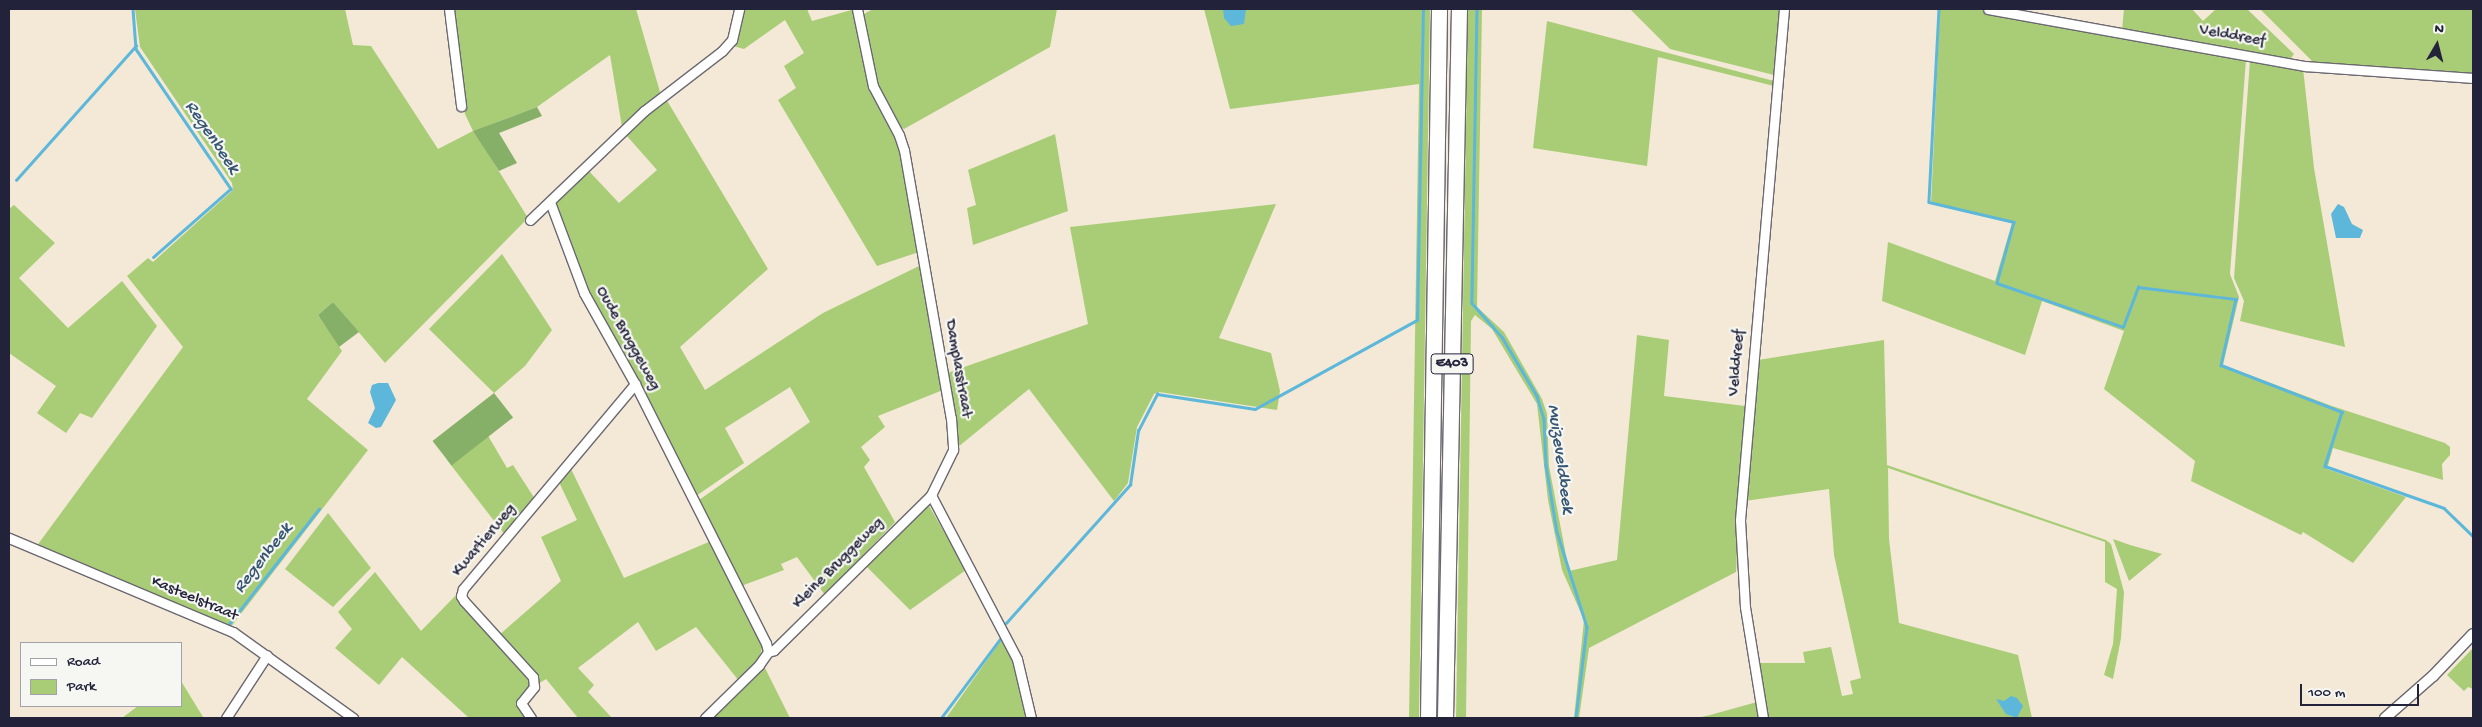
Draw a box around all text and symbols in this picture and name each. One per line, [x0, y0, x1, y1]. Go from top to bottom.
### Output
north arrow [2412, 20, 2462, 70]
text: N [2433, 21, 2445, 39]
street label: Velddreef [2198, 22, 2266, 52]
water label: Regenbeek [179, 98, 243, 178]
street label: Oude Bruggeweg [590, 284, 664, 394]
street label: Damplasstraat [939, 318, 975, 420]
street label: Velddreef [1726, 329, 1750, 397]
road number: E403 [1430, 352, 1474, 376]
water label: Muizeveldbeek [1541, 403, 1577, 515]
street label: Kwartierweg [449, 501, 521, 581]
street label: Kleine Bruggeweg [789, 514, 889, 614]
water label: Regenbeek [230, 520, 298, 598]
street label: Kasteelstraat [148, 573, 240, 627]
legend [20, 642, 182, 707]
text: Road [67, 653, 100, 671]
scale bar [2302, 674, 2421, 706]
text: Park [67, 678, 96, 696]
text: 100 m [2308, 684, 2345, 702]

